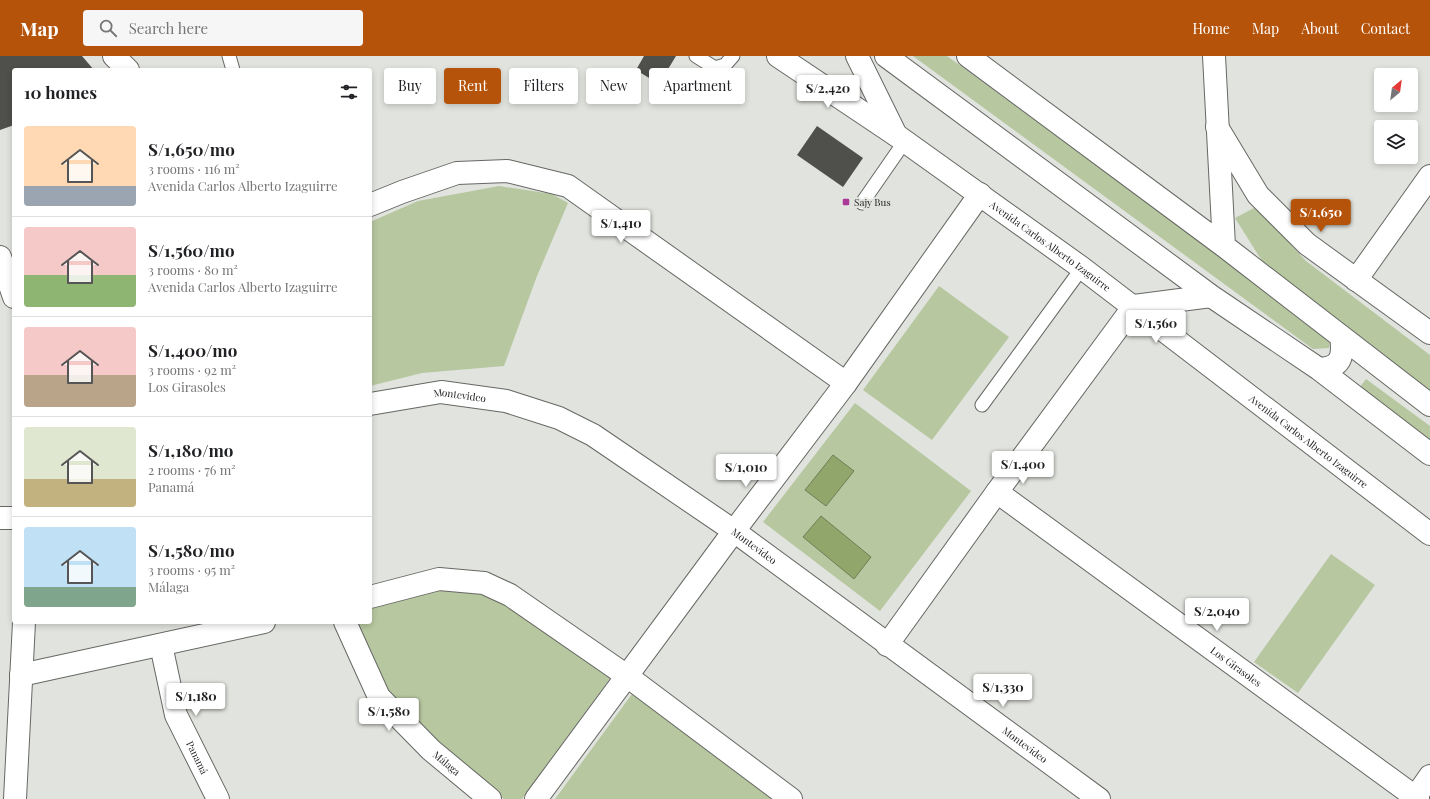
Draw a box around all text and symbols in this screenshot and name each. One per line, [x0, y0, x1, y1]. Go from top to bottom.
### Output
search box [83, 10, 363, 46]
text: Map [20, 15, 59, 41]
icon: search [97, 17, 119, 39]
text: Search here [129, 18, 208, 38]
text: Home [1192, 19, 1230, 38]
text: Map [1252, 19, 1279, 38]
text: About [1301, 19, 1339, 38]
text: Contact [1361, 19, 1410, 38]
chip: Buy [384, 68, 436, 104]
chip: Rent [444, 68, 501, 104]
chip: Filters [509, 68, 578, 104]
chip: New [586, 68, 641, 104]
chip: Apartment [649, 68, 745, 104]
north arrow [1374, 68, 1418, 112]
map controls [1374, 68, 1418, 164]
pin: S/2,420 [791, 75, 865, 109]
text: S/2,420 [806, 79, 850, 96]
text: 10 homes [24, 81, 97, 103]
icon: filters [338, 81, 360, 103]
button: layers [1374, 120, 1418, 164]
text: S/1,650/mo [148, 138, 235, 160]
icon: home [56, 142, 104, 190]
text: 3 rooms · 116 m² [148, 160, 240, 177]
text: Avenida Carlos Alberto Izaguirre [148, 177, 338, 194]
place label: Sajy Bus [854, 195, 891, 209]
marker: Sajy Bus [841, 197, 851, 207]
street label: Avenida Carlos Alberto Izaguirre [986, 197, 1114, 294]
pin: S/1,650 [1284, 199, 1358, 233]
text: S/1,650 [1300, 203, 1342, 220]
pin: S/1,410 [584, 210, 658, 244]
text: S/1,410 [600, 214, 642, 231]
text: S/1,560/mo [148, 239, 235, 261]
icon: home [56, 243, 104, 291]
text: 3 rooms · 80 m² [148, 261, 238, 278]
text: Avenida Carlos Alberto Izaguirre [148, 278, 338, 295]
pin: S/1,560 [1119, 310, 1193, 344]
text: S/1,560 [1135, 314, 1177, 331]
text: S/1,400/mo [148, 339, 237, 361]
icon: home [56, 343, 104, 391]
text: 3 rooms · 92 m² [148, 361, 236, 378]
text: Los Girasoles [148, 378, 226, 395]
street label: Montevideo [433, 385, 487, 405]
street label: Avenida Carlos Alberto Izaguirre [1246, 391, 1371, 491]
text: S/1,180/mo [148, 439, 233, 461]
icon: home [56, 443, 104, 491]
pin: S/1,400 [986, 451, 1060, 485]
pin: S/1,010 [709, 454, 783, 488]
text: S/1,400 [1001, 455, 1045, 472]
text: S/1,010 [725, 458, 767, 475]
text: 2 rooms · 76 m² [148, 461, 236, 478]
text: Panamá [148, 478, 194, 495]
street label: Montevideo [729, 525, 780, 567]
text: S/1,580/mo [148, 539, 235, 561]
icon: home [56, 543, 104, 591]
text: 3 rooms · 95 m² [148, 561, 235, 578]
text: Málaga [148, 578, 189, 595]
pin: S/2,040 [1180, 598, 1254, 632]
text: S/2,040 [1194, 602, 1240, 619]
street label: Los Girasoles [1208, 643, 1265, 690]
pin: S/1,330 [966, 674, 1040, 708]
text: S/1,330 [982, 678, 1024, 695]
pin: S/1,180 [159, 683, 233, 717]
text: S/1,180 [175, 687, 217, 704]
pin: S/1,580 [352, 698, 426, 732]
text: S/1,580 [368, 702, 410, 719]
street label: Montevideo [1000, 723, 1051, 766]
street label: Panamá [183, 738, 211, 776]
street label: Málaga [430, 748, 463, 779]

